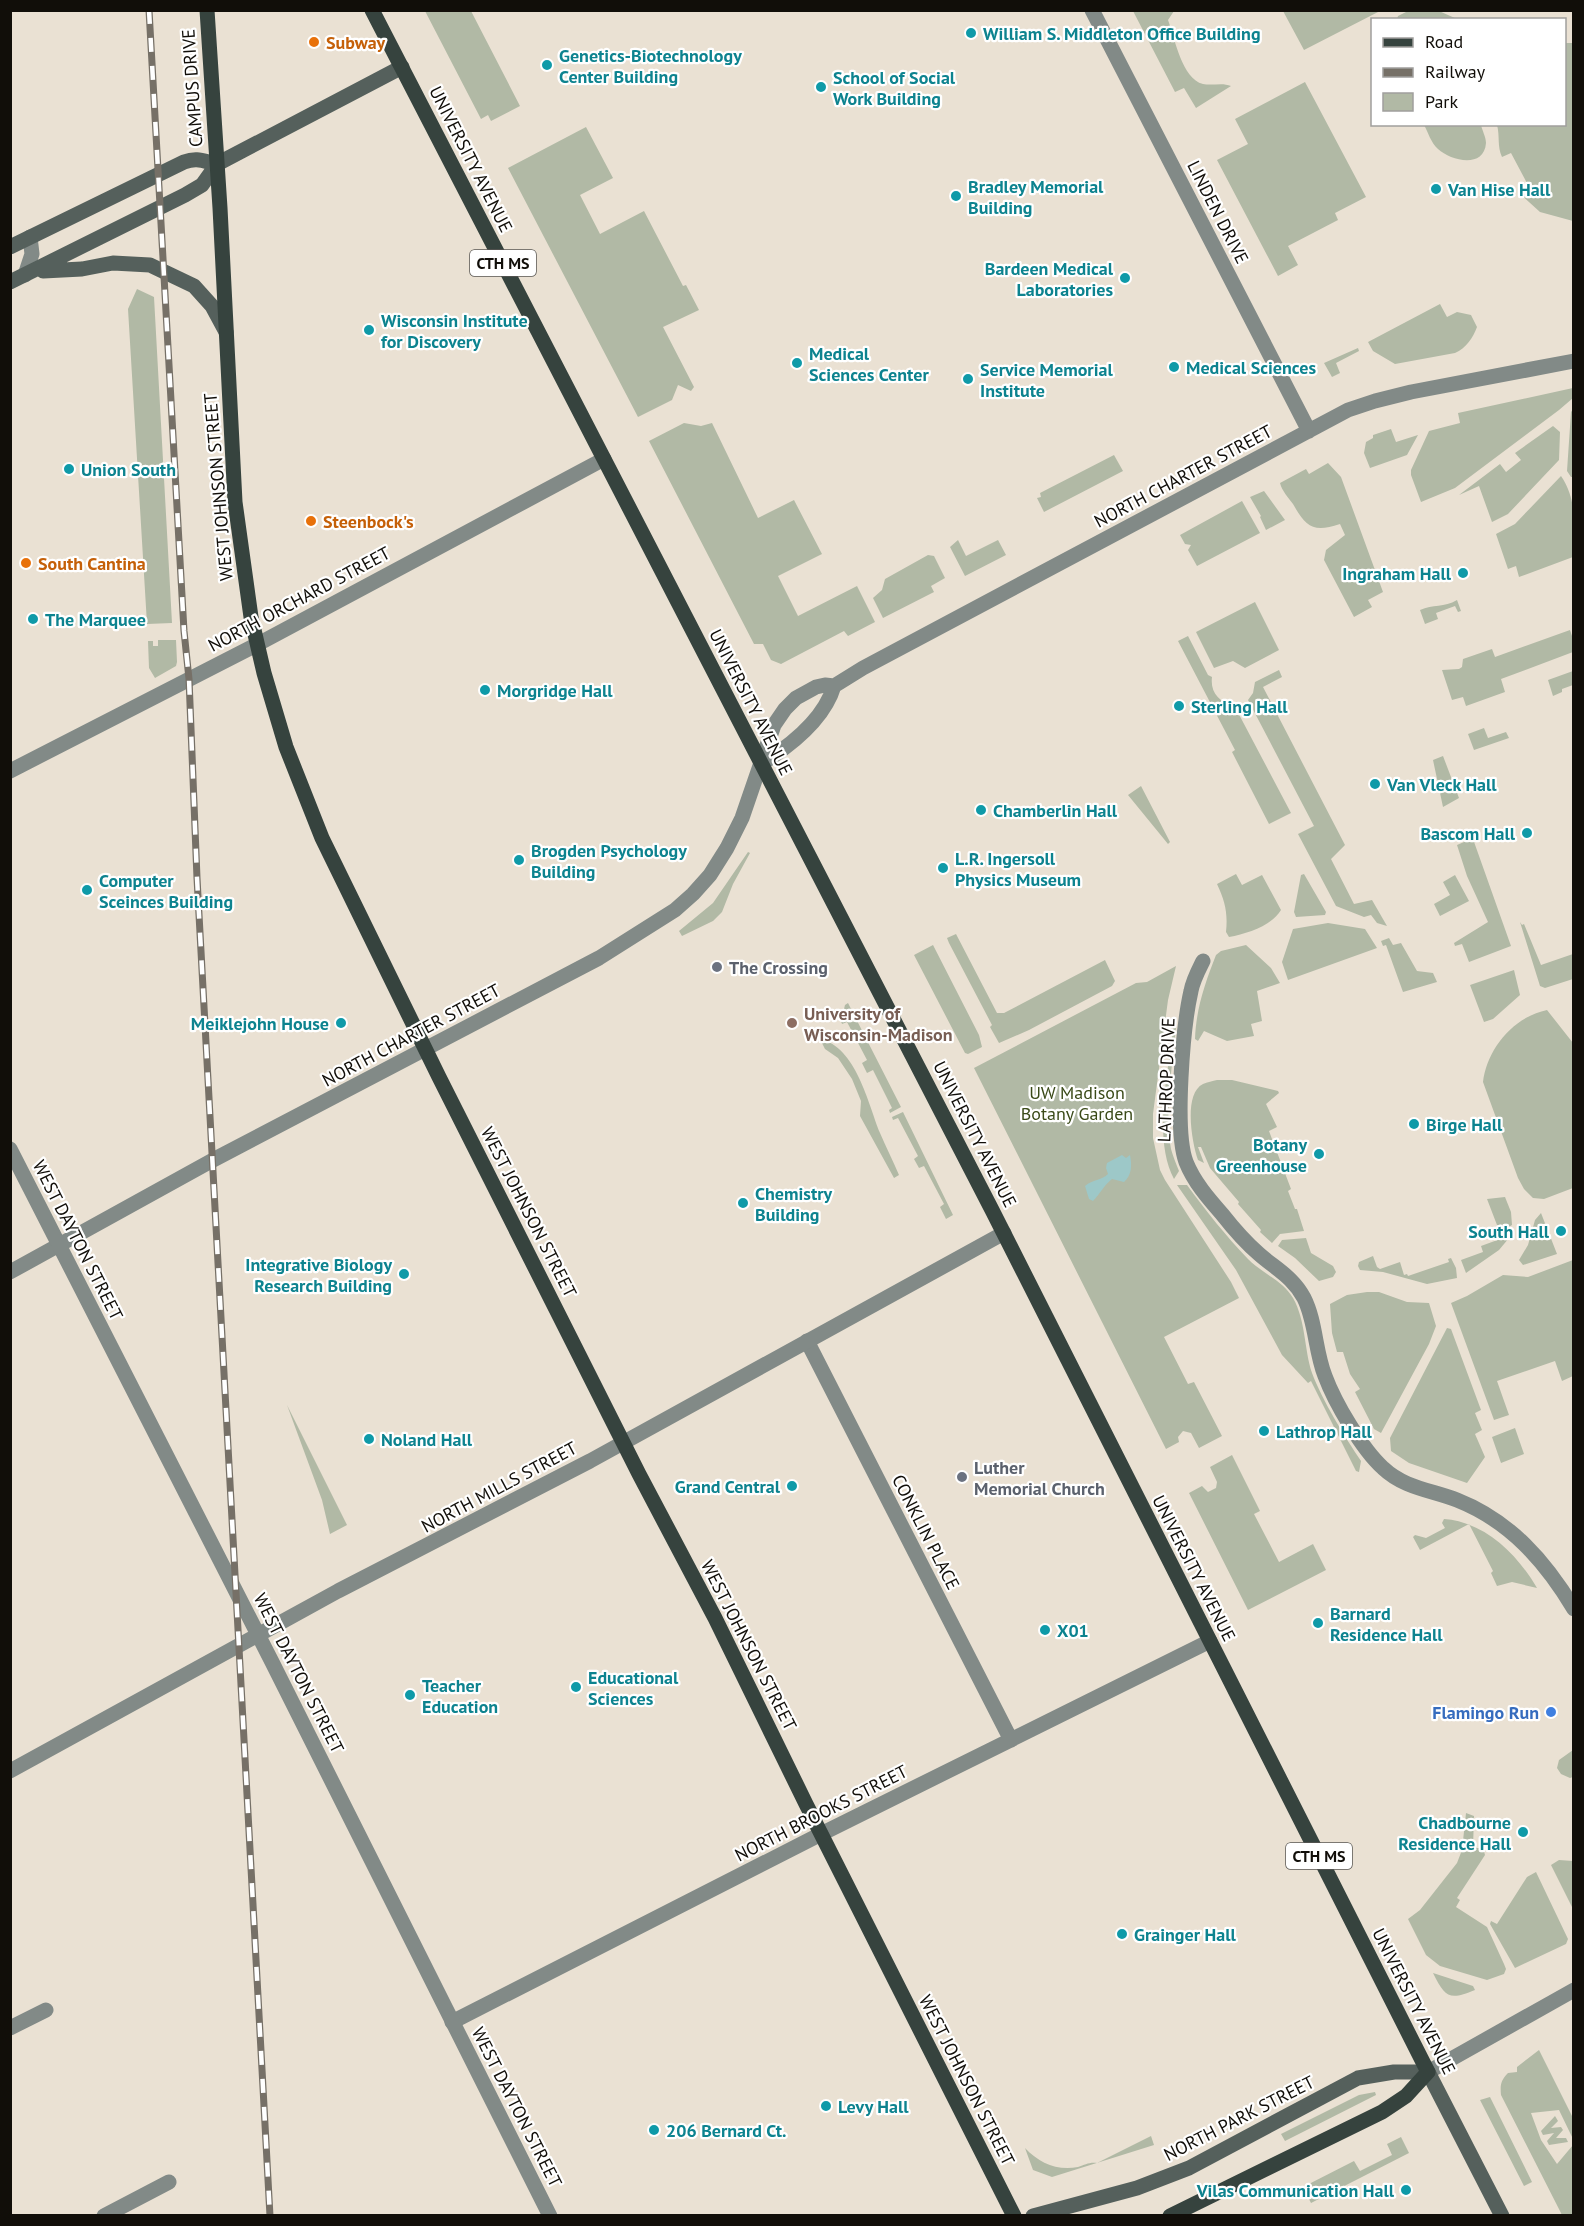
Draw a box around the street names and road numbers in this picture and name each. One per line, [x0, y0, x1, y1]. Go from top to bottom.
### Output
street label: CAMPUS DRIVE [176, 28, 208, 148]
street label: UNIVERSITY AVENUE [424, 82, 518, 236]
street label: LINDEN DRIVE [1182, 157, 1254, 267]
road number: CTH MS [470, 250, 536, 276]
street label: WEST JOHNSON STREET [198, 392, 238, 582]
street label: NORTH CHARTER STREET [1090, 419, 1276, 533]
street label: NORTH ORCHARD STREET [204, 541, 394, 657]
street label: UNIVERSITY AVENUE [704, 625, 798, 779]
street label: NORTH CHARTER STREET [318, 978, 504, 1092]
street label: LATHROP DRIVE [1152, 1017, 1180, 1143]
street label: UNIVERSITY AVENUE [928, 1057, 1022, 1211]
street label: WEST JOHNSON STREET [476, 1123, 582, 1301]
street label: WEST DAYTON STREET [28, 1156, 128, 1324]
street label: NORTH MILLS STREET [417, 1436, 581, 1538]
street label: CONKLIN PLACE [887, 1471, 965, 1593]
street label: UNIVERSITY AVENUE [1147, 1491, 1241, 1645]
street label: WEST JOHNSON STREET [696, 1556, 802, 1734]
street label: WEST DAYTON STREET [249, 1589, 349, 1757]
street label: NORTH BROOKS STREET [731, 1759, 911, 1867]
road number: CTH MS [1286, 1843, 1352, 1869]
street label: UNIVERSITY AVENUE [1367, 1924, 1461, 2078]
street label: WEST JOHNSON STREET [914, 1991, 1020, 2169]
street label: WEST DAYTON STREET [467, 2023, 567, 2191]
street label: NORTH PARK STREET [1160, 2070, 1318, 2166]

